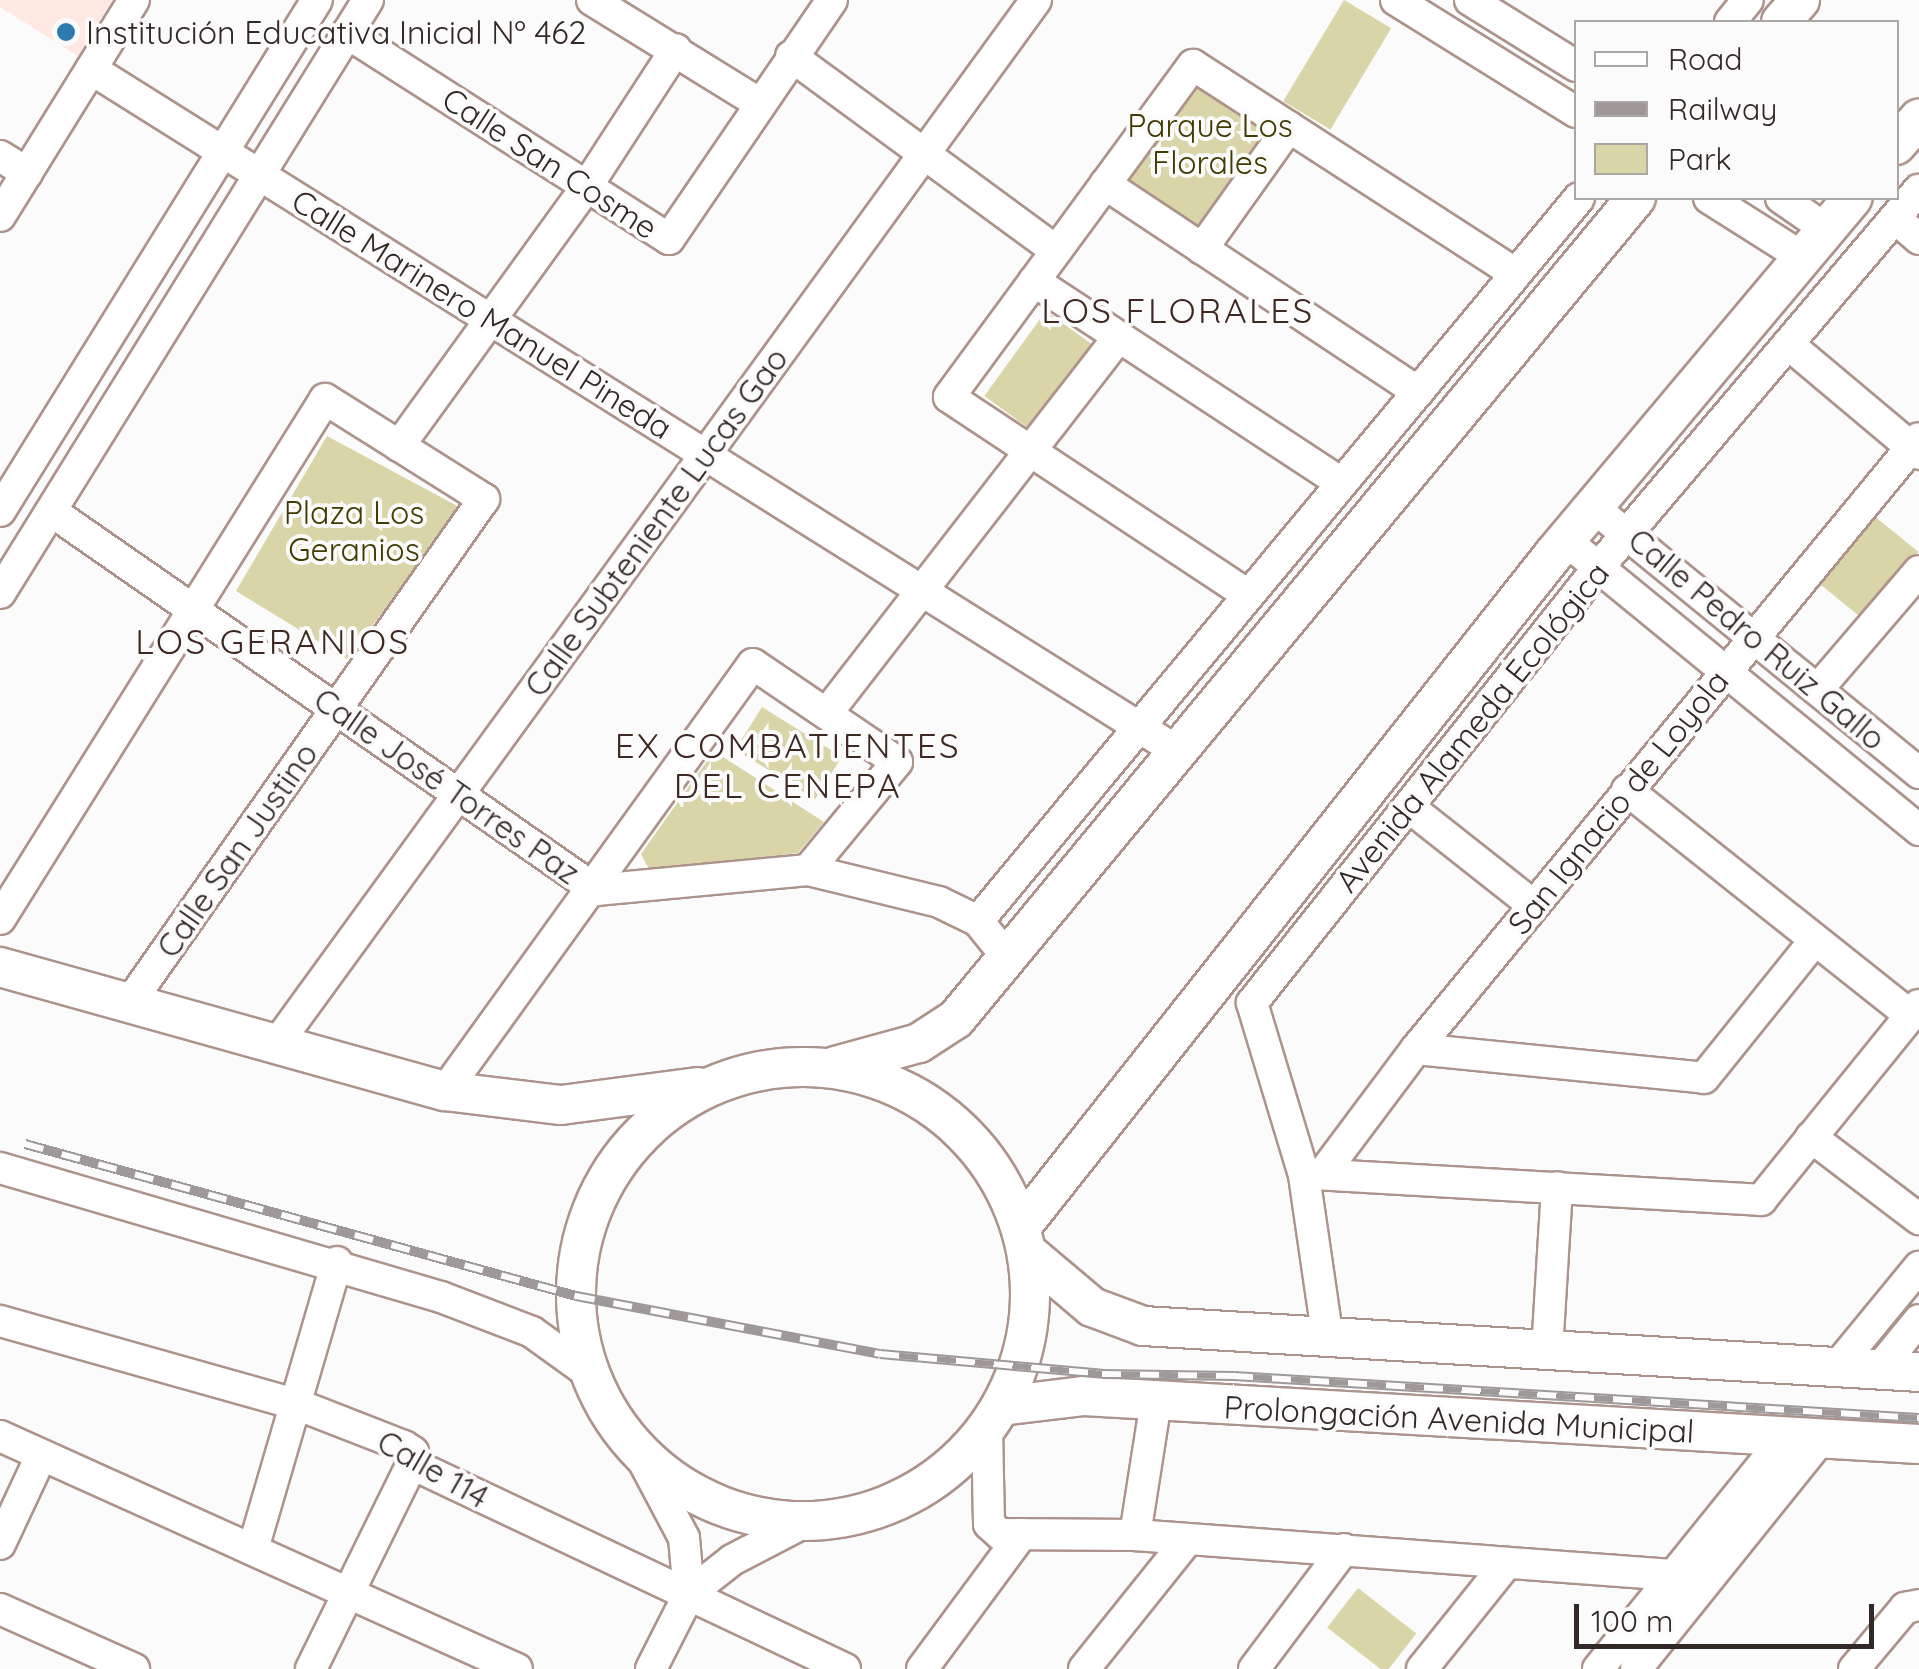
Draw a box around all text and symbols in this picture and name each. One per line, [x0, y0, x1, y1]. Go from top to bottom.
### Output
place label: Institución Educativa Inicial Nº 462 [86, 13, 586, 51]
legend [1574, 20, 1899, 200]
marker: Institución Educativa Inicial Nº 462 [55, 21, 77, 43]
text: Road [1668, 40, 1742, 78]
street label: Calle San Cosme [435, 79, 665, 247]
text: Railway [1668, 90, 1777, 128]
park label: Parque Los Florales [1127, 107, 1293, 182]
text: Park [1668, 140, 1732, 178]
street label: Calle Marinero Manuel Pineda [285, 181, 679, 447]
district label: LOS FLORALES [1041, 289, 1315, 331]
street label: Calle Subteniente Lucas Gao [517, 340, 795, 704]
park label: Plaza Los Geranios [284, 494, 424, 569]
street label: Calle Pedro Ruiz Gallo [1621, 520, 1893, 758]
street label: Avenida Alameda Ecológica [1327, 554, 1617, 900]
district label: LOS GERANIOS [135, 620, 411, 662]
street label: San Ignacio de Loyola [1500, 662, 1736, 942]
street label: Calle José Torres Paz [307, 680, 587, 892]
district label: EX COMBATIENTES DEL CENEPA [615, 724, 961, 806]
street label: Calle San Justino [149, 735, 325, 965]
street label: Prolongación Avenida Municipal [1223, 1387, 1695, 1451]
street label: Calle 114 [371, 1422, 495, 1516]
scale bar [1579, 1584, 1879, 1646]
text: 100 m [1591, 1602, 1673, 1640]

